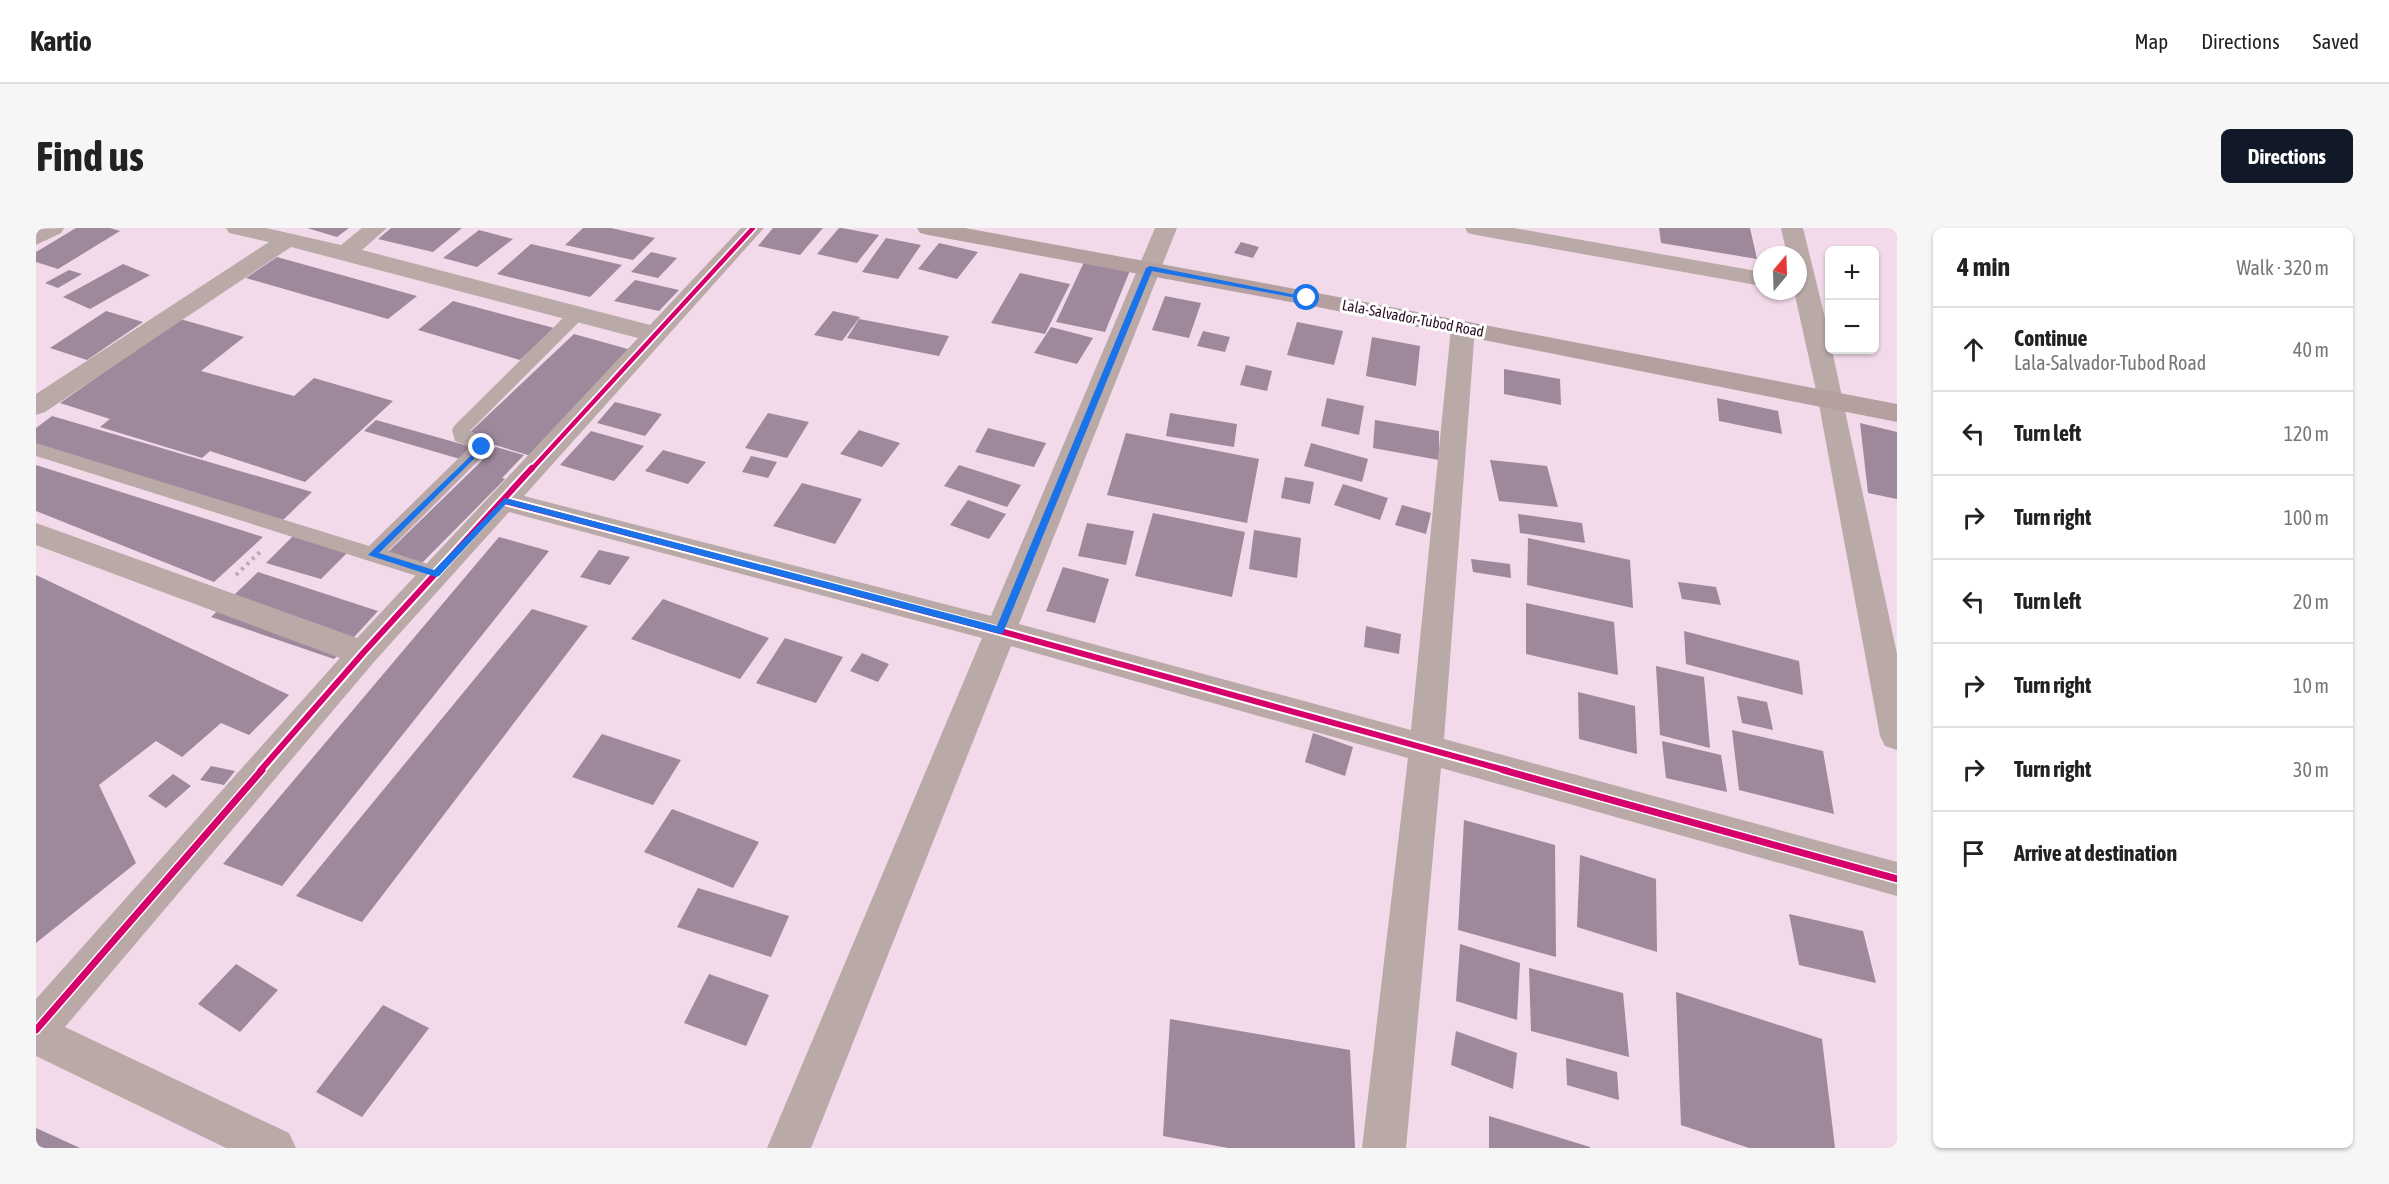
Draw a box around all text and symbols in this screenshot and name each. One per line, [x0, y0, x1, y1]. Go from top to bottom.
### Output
text: Kartio [30, 25, 92, 57]
text: Map [2134, 29, 2168, 53]
text: Directions [2201, 29, 2280, 53]
text: Saved [2313, 29, 2359, 53]
button: Directions [2221, 129, 2353, 183]
text: Find us [36, 132, 144, 180]
north arrow [1753, 246, 1807, 300]
map controls [1825, 246, 1879, 354]
button: + [1825, 246, 1879, 300]
text: 4 min [1957, 252, 2010, 282]
text: Walk · 320 m [2237, 256, 2329, 279]
route start [1293, 284, 1319, 310]
street label: Lala-Salvador-Tubod Road [1341, 296, 1485, 340]
button: − [1825, 300, 1879, 354]
text: Continue [2014, 325, 2088, 351]
icon: ahead [1957, 333, 1990, 366]
text: 40 m [2293, 338, 2329, 361]
text: Lala-Salvador-Tubod Road [2014, 351, 2206, 374]
icon: left [1957, 417, 1990, 450]
text: Turn left [2014, 420, 2081, 446]
text: 120 m [2284, 422, 2329, 445]
route end [468, 433, 494, 459]
icon: right [1957, 501, 1990, 534]
text: Turn right [2014, 504, 2091, 530]
text: 100 m [2284, 506, 2329, 529]
icon: left [1957, 585, 1990, 618]
text: Turn left [2014, 588, 2081, 614]
text: 20 m [2293, 590, 2329, 613]
icon: right [1957, 669, 1990, 702]
text: Turn right [2014, 672, 2091, 698]
text: 10 m [2293, 674, 2329, 697]
icon: right [1957, 753, 1990, 786]
text: Turn right [2014, 756, 2091, 782]
text: 30 m [2293, 758, 2329, 781]
icon: arrive [1957, 837, 1990, 870]
text: Arrive at destination [2014, 840, 2177, 866]

